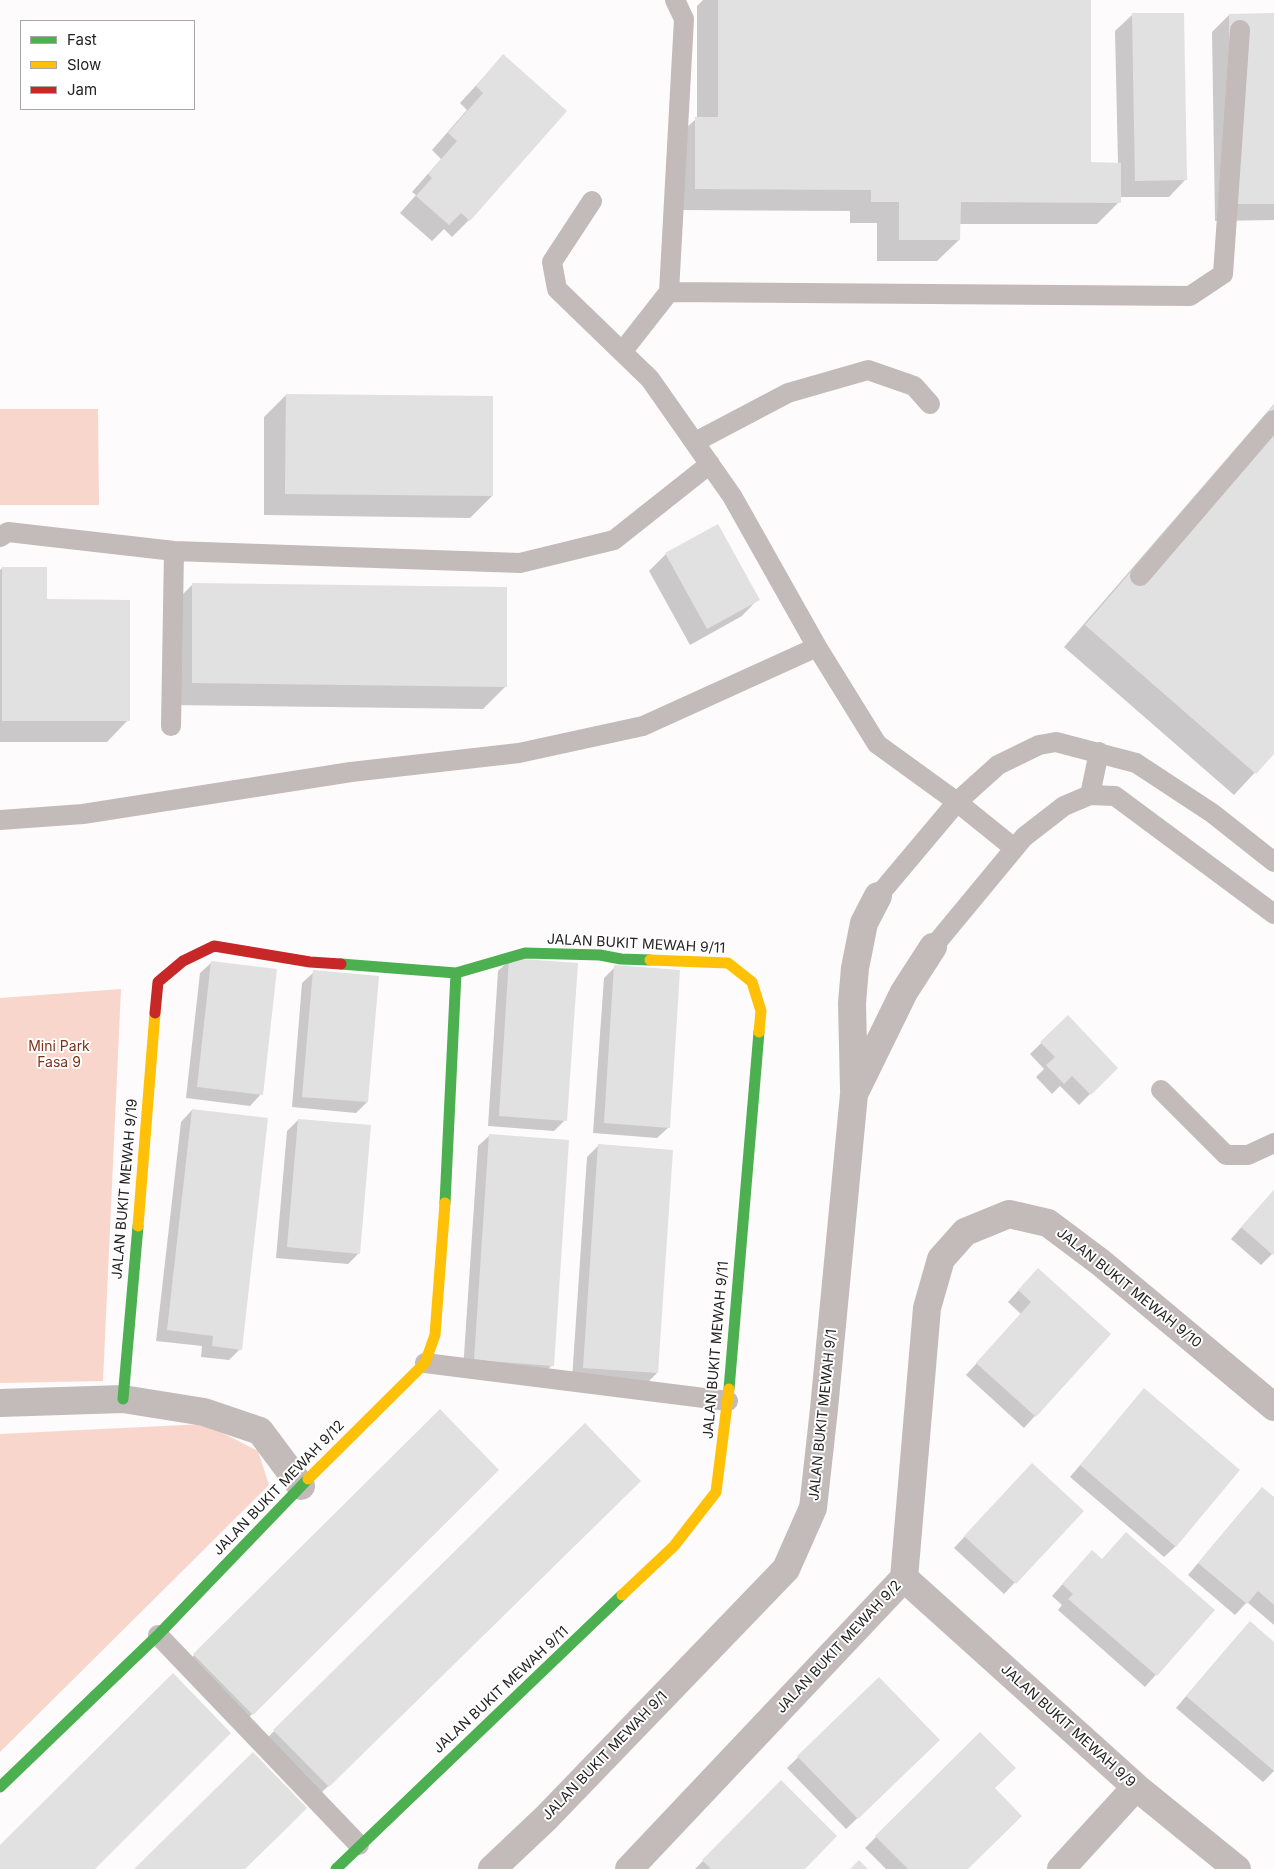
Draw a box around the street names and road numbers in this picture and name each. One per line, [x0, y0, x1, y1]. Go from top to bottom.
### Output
street label: JALAN BUKIT MEWAH 9/11 [547, 931, 725, 957]
street label: JALAN BUKIT MEWAH 9/19 [109, 1098, 141, 1280]
street label: JALAN BUKIT MEWAH 9/10 [1053, 1224, 1205, 1352]
street label: JALAN BUKIT MEWAH 9/11 [700, 1260, 732, 1440]
street label: JALAN BUKIT MEWAH 9/1 [806, 1328, 840, 1502]
street label: JALAN BUKIT MEWAH 9/12 [210, 1417, 348, 1559]
street label: JALAN BUKIT MEWAH 9/2 [773, 1577, 905, 1717]
street label: JALAN BUKIT MEWAH 9/11 [430, 1623, 572, 1757]
street label: JALAN BUKIT MEWAH 9/9 [997, 1661, 1139, 1791]
street label: JALAN BUKIT MEWAH 9/1 [539, 1688, 671, 1824]

